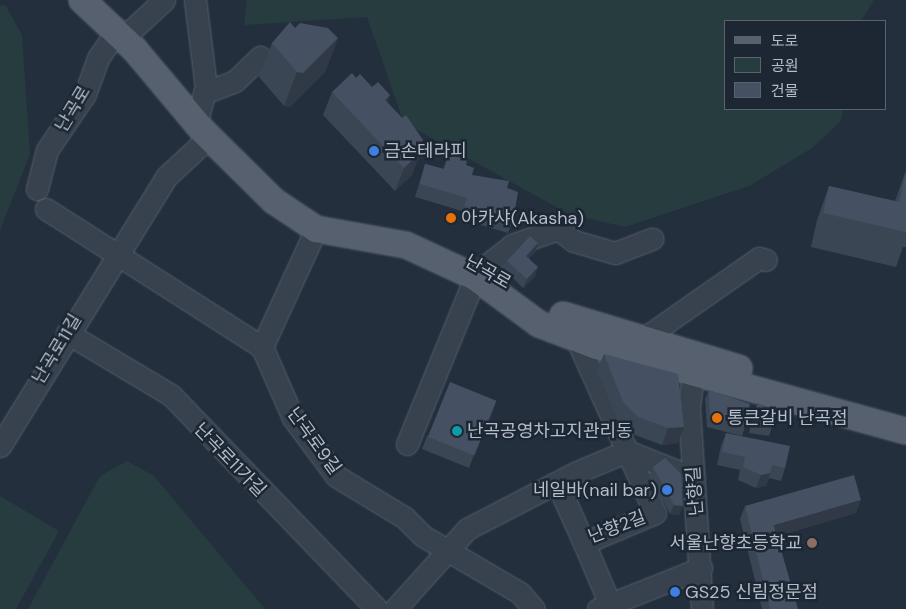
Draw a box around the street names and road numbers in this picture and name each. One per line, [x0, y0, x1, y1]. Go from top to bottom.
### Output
street label: 난곡로 [51, 82, 95, 136]
street label: 난곡로 [461, 250, 515, 294]
street label: 난곡로11길 [28, 310, 86, 388]
street label: 난곡로9길 [282, 403, 346, 479]
street label: 난곡로11가길 [190, 419, 270, 501]
street label: 난향길 [682, 465, 708, 517]
street label: 난향2길 [585, 506, 649, 548]

